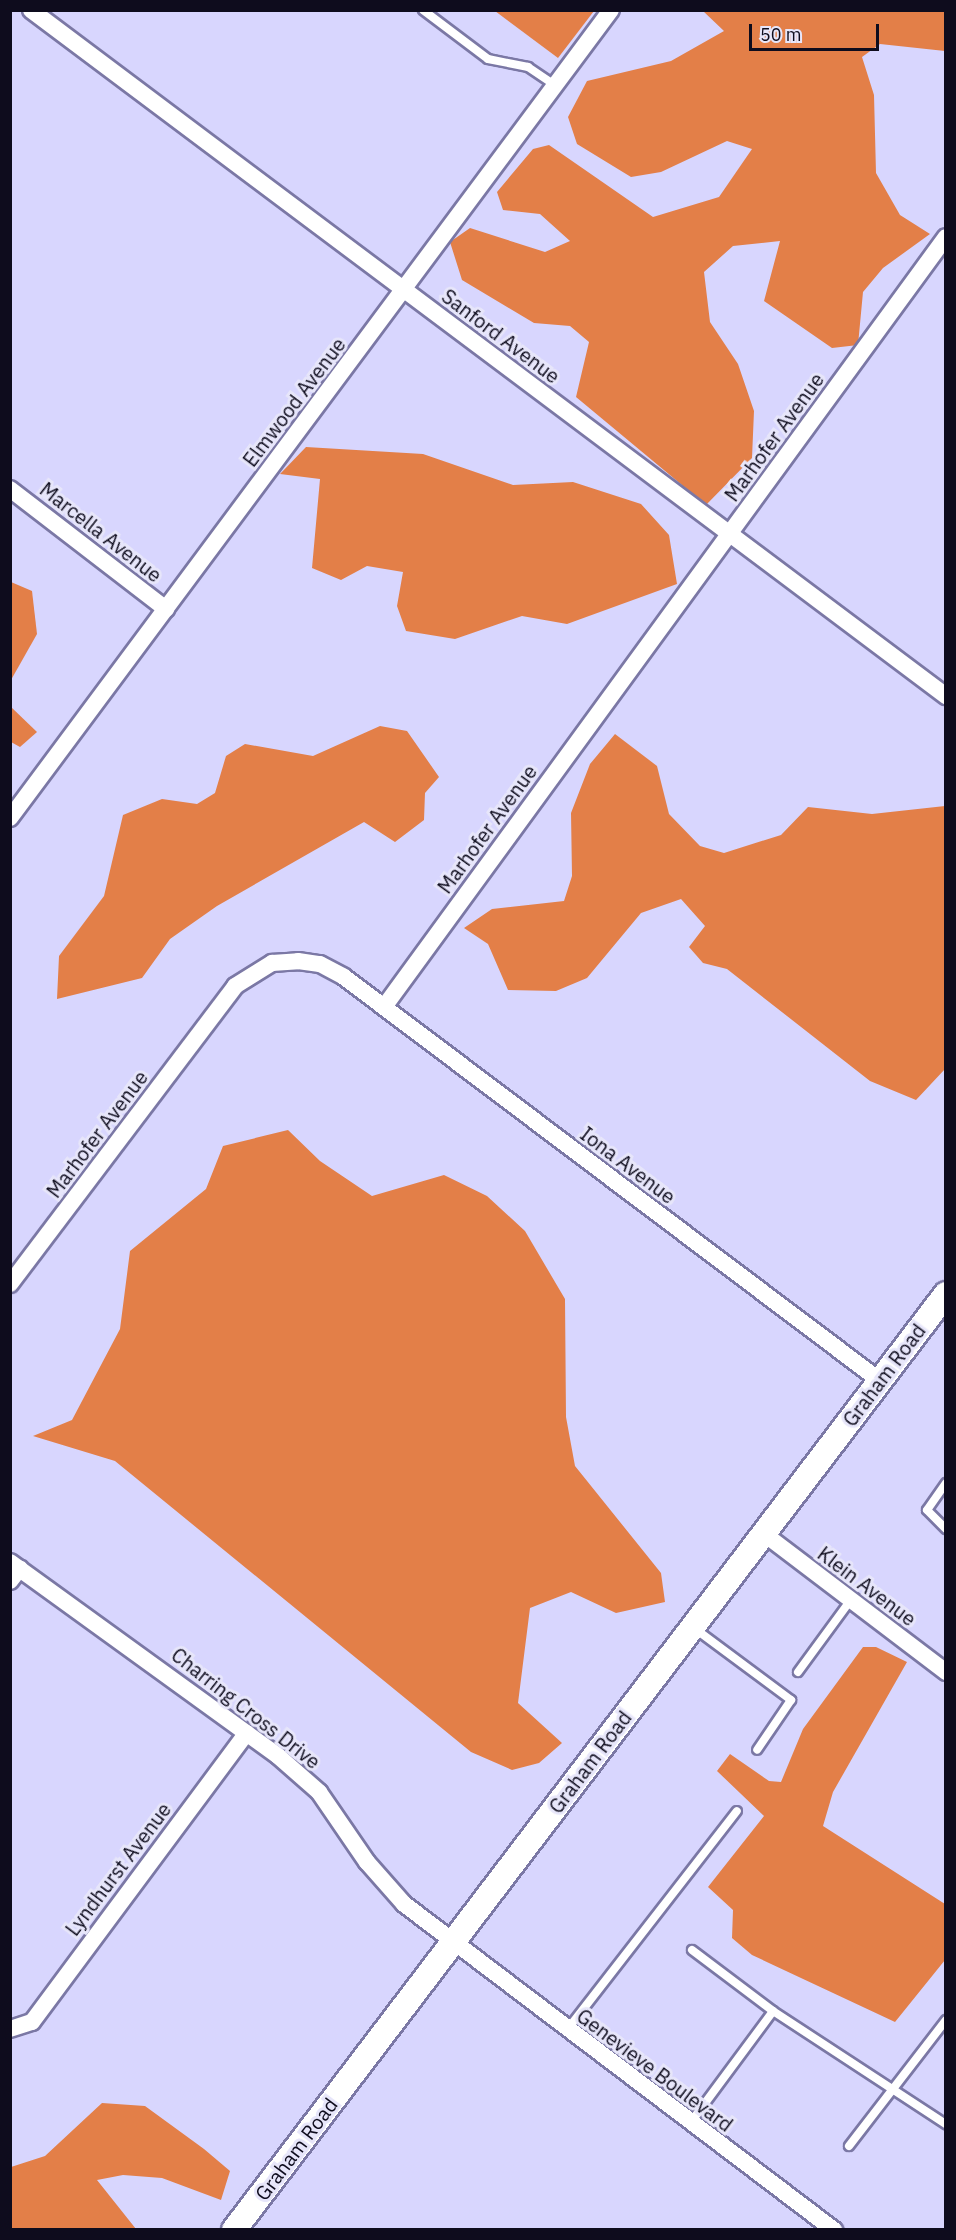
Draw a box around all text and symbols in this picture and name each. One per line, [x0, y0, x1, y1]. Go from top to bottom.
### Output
scale bar [752, 12, 882, 50]
text: 50 m [760, 23, 802, 46]
street label: Sanford Avenue [437, 284, 565, 388]
street label: Elmwood Avenue [238, 333, 350, 471]
street label: Marhofer Avenue [719, 368, 829, 506]
street label: Marcella Avenue [35, 477, 167, 587]
street label: Marhofer Avenue [432, 760, 542, 898]
street label: Marhofer Avenue [41, 1066, 153, 1202]
street label: Iona Avenue [576, 1122, 680, 1208]
street label: Graham Road [838, 1319, 930, 1431]
street label: Klein Avenue [813, 1541, 921, 1631]
street label: Charring Cross Drive [167, 1642, 325, 1774]
street label: Graham Road [544, 1706, 636, 1818]
street label: Lyndhurst Avenue [60, 1798, 176, 1940]
street label: Genevieve Boulevard [572, 2004, 738, 2136]
street label: Graham Road [250, 2093, 342, 2205]

